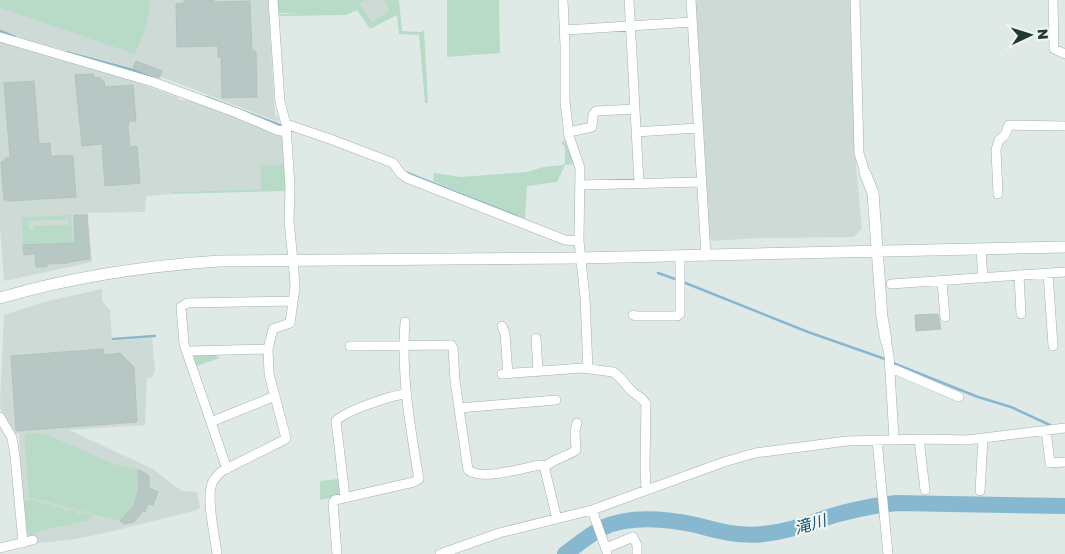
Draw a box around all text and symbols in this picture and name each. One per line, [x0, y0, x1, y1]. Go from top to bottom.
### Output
north arrow [1005, 10, 1055, 60]
text: N [1035, 28, 1052, 40]
water label: 滝川 [792, 509, 830, 538]

